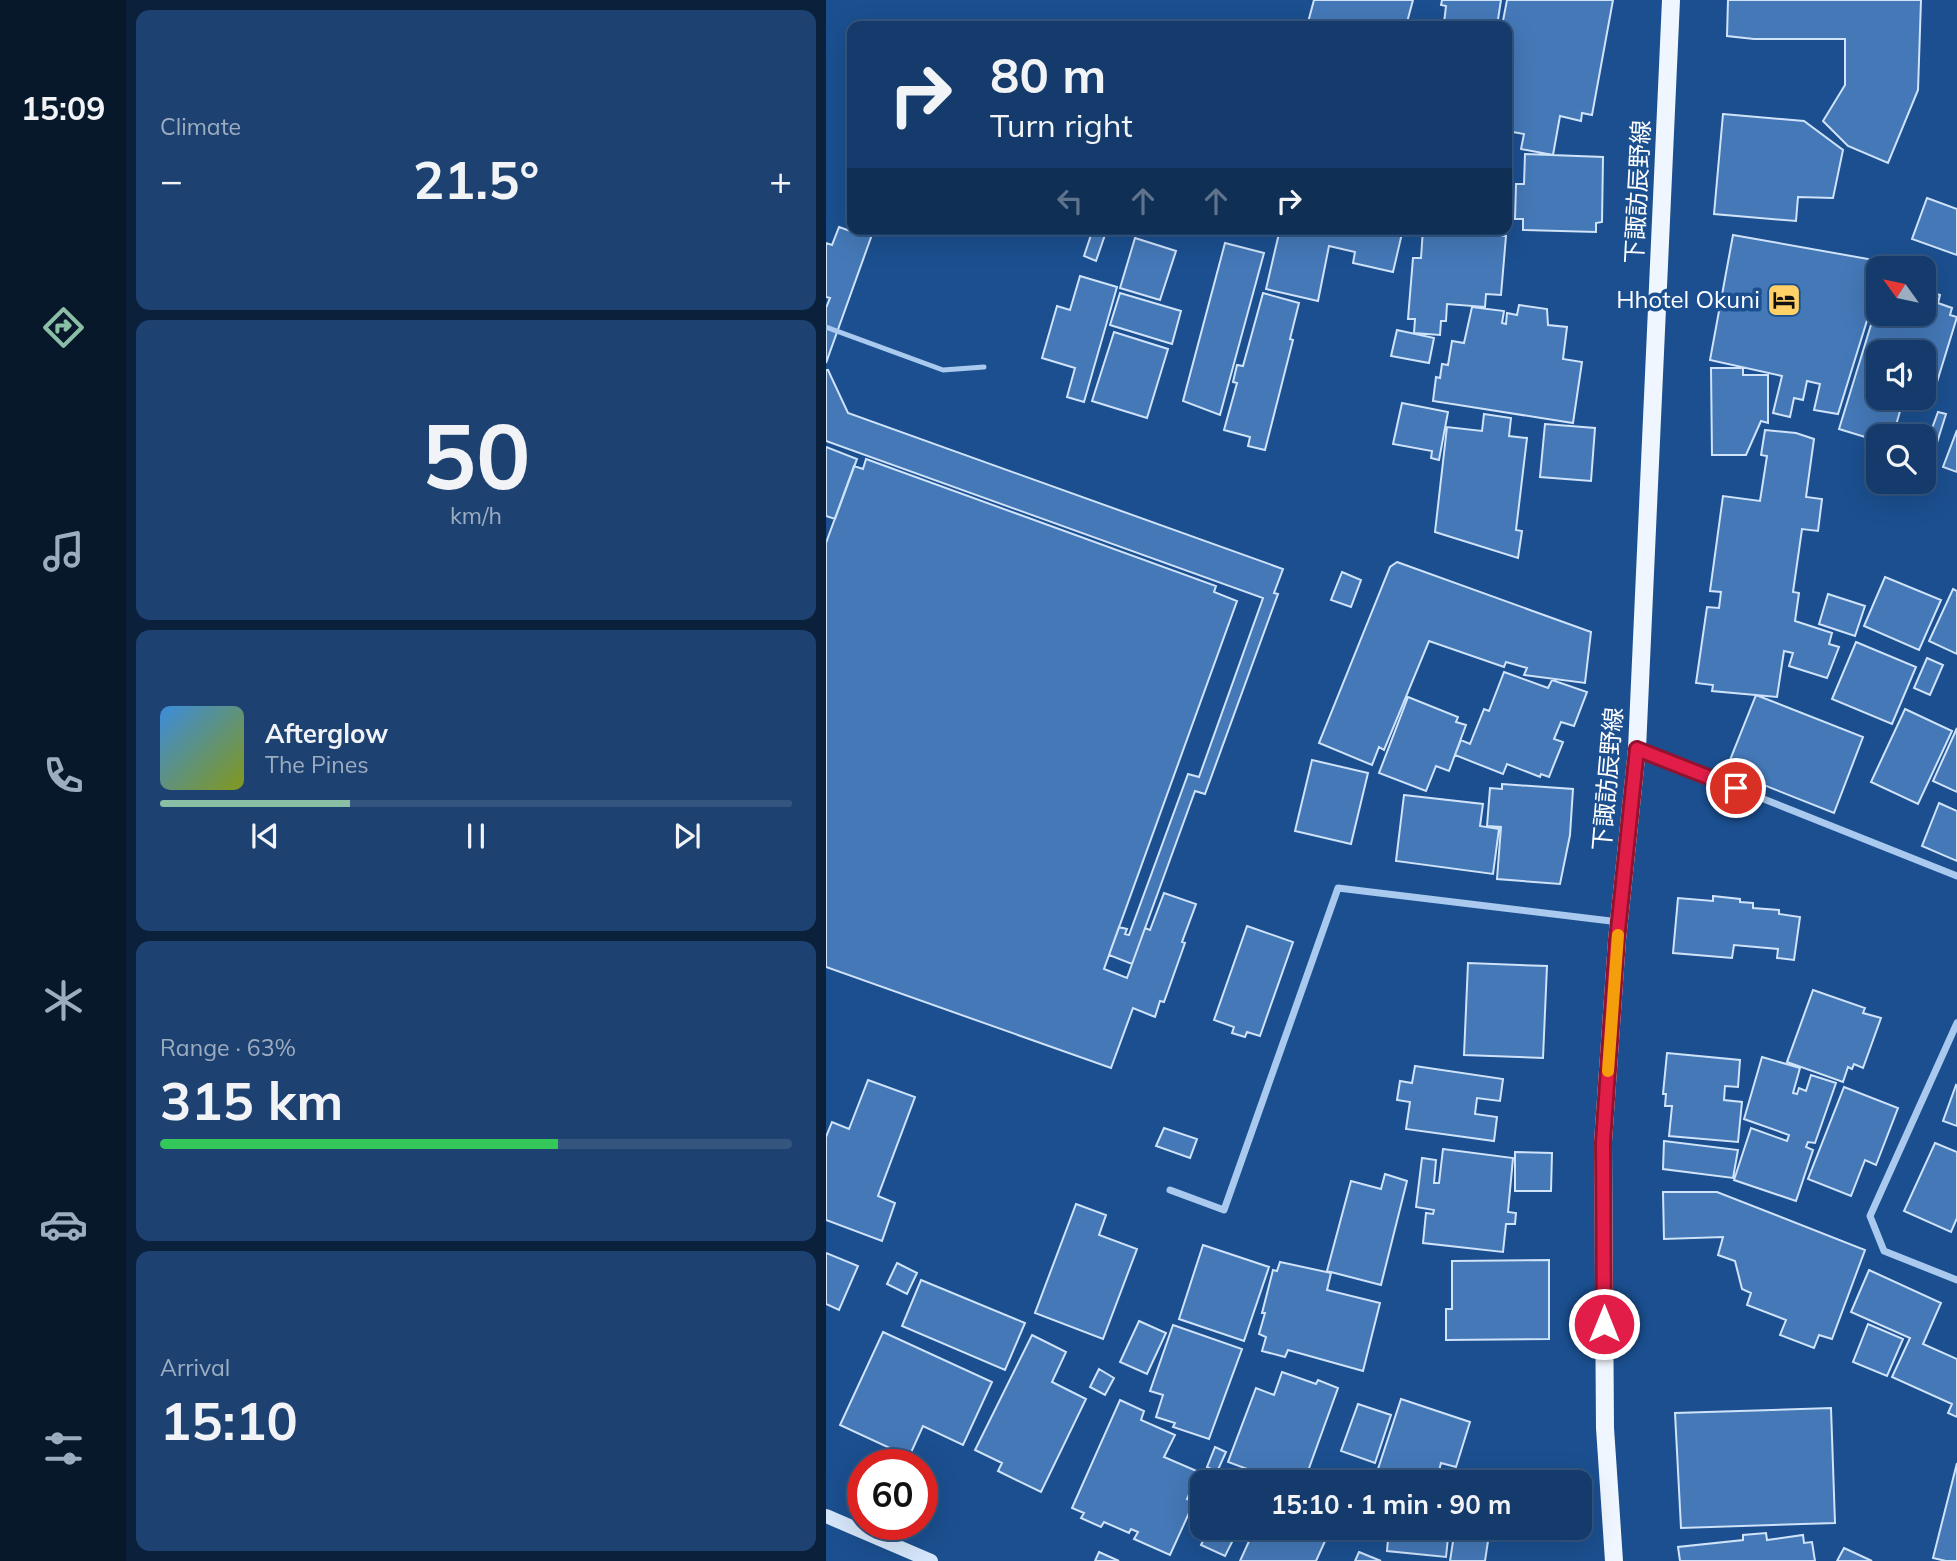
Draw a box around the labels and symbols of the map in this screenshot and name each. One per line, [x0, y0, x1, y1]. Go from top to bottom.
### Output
street label: 下諏訪辰野線 [1618, 119, 1656, 265]
north arrow [1866, 256, 1936, 326]
hotel icon: Hhotel Okuni [1765, 281, 1803, 319]
place label: Hhotel Okuni [1616, 284, 1760, 314]
street label: 下諏訪辰野線 [1586, 706, 1628, 852]
pin [1706, 758, 1766, 818]
position arrow [1567, 1287, 1641, 1361]
speed limit sign: 60 [847, 1449, 938, 1540]

